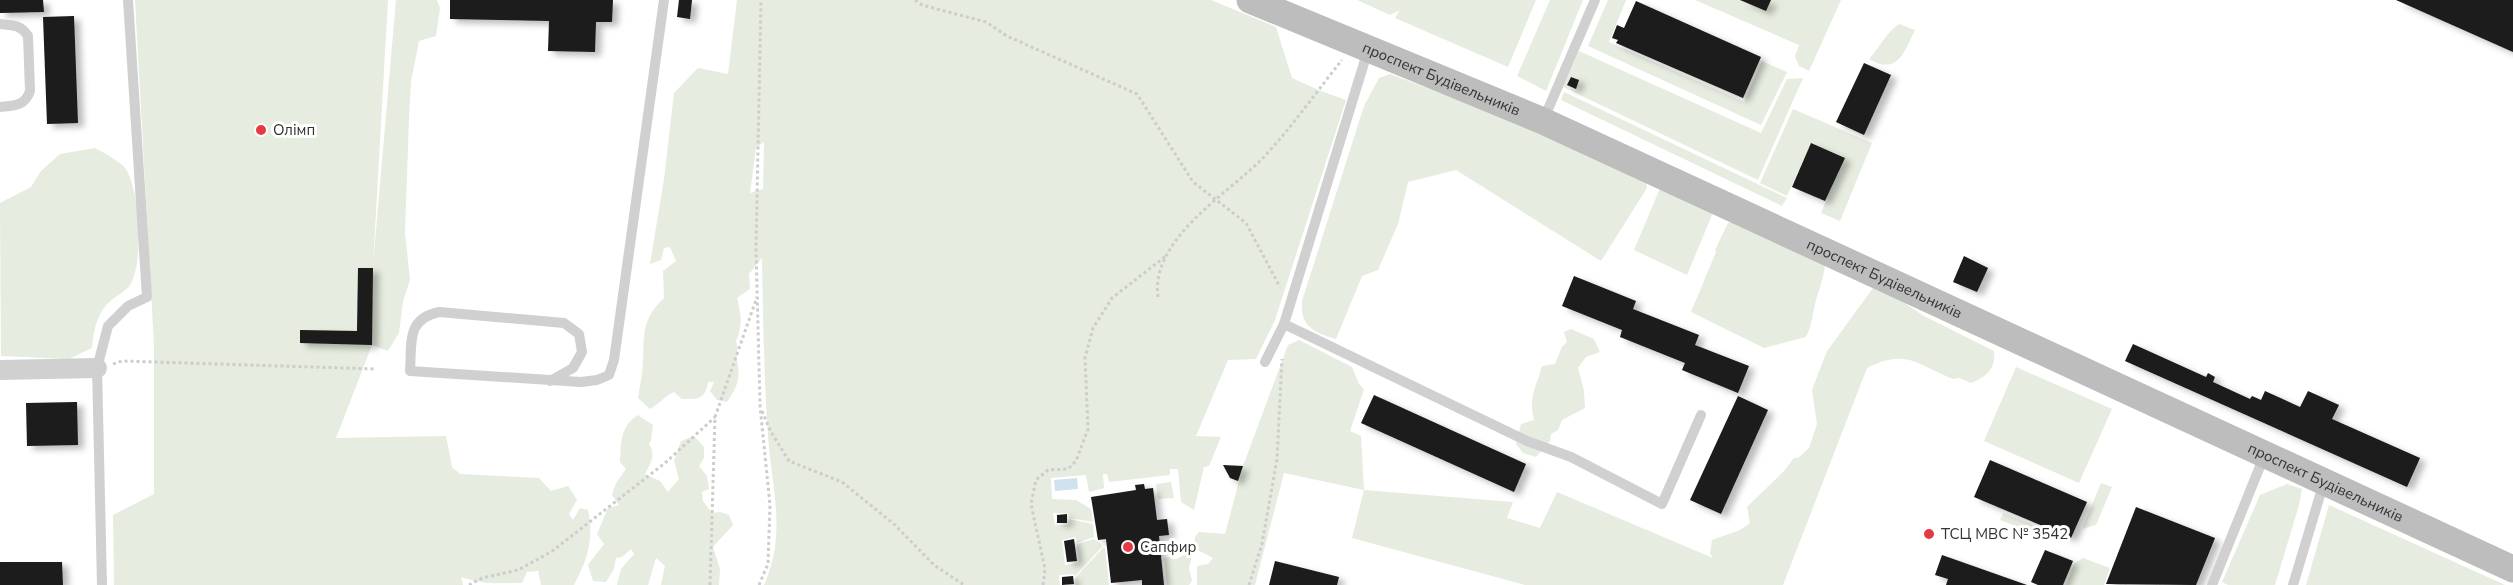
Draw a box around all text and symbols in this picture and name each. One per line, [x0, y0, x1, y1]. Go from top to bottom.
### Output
street label: проспект Будівельників [1359, 37, 1523, 121]
place label: Олімп [273, 120, 315, 140]
marker: Олімп [254, 123, 268, 137]
street label: проспект Будівельників [1803, 234, 1965, 323]
street label: проспект Будівельників [2245, 438, 2407, 527]
place label: ТСЦ МВС № 3542 [1941, 524, 2068, 544]
marker: ТСЦ МВС № 3542 [1922, 527, 1936, 541]
place label: Сапфир [1140, 537, 1196, 557]
marker: Сапфир [1121, 540, 1135, 554]

